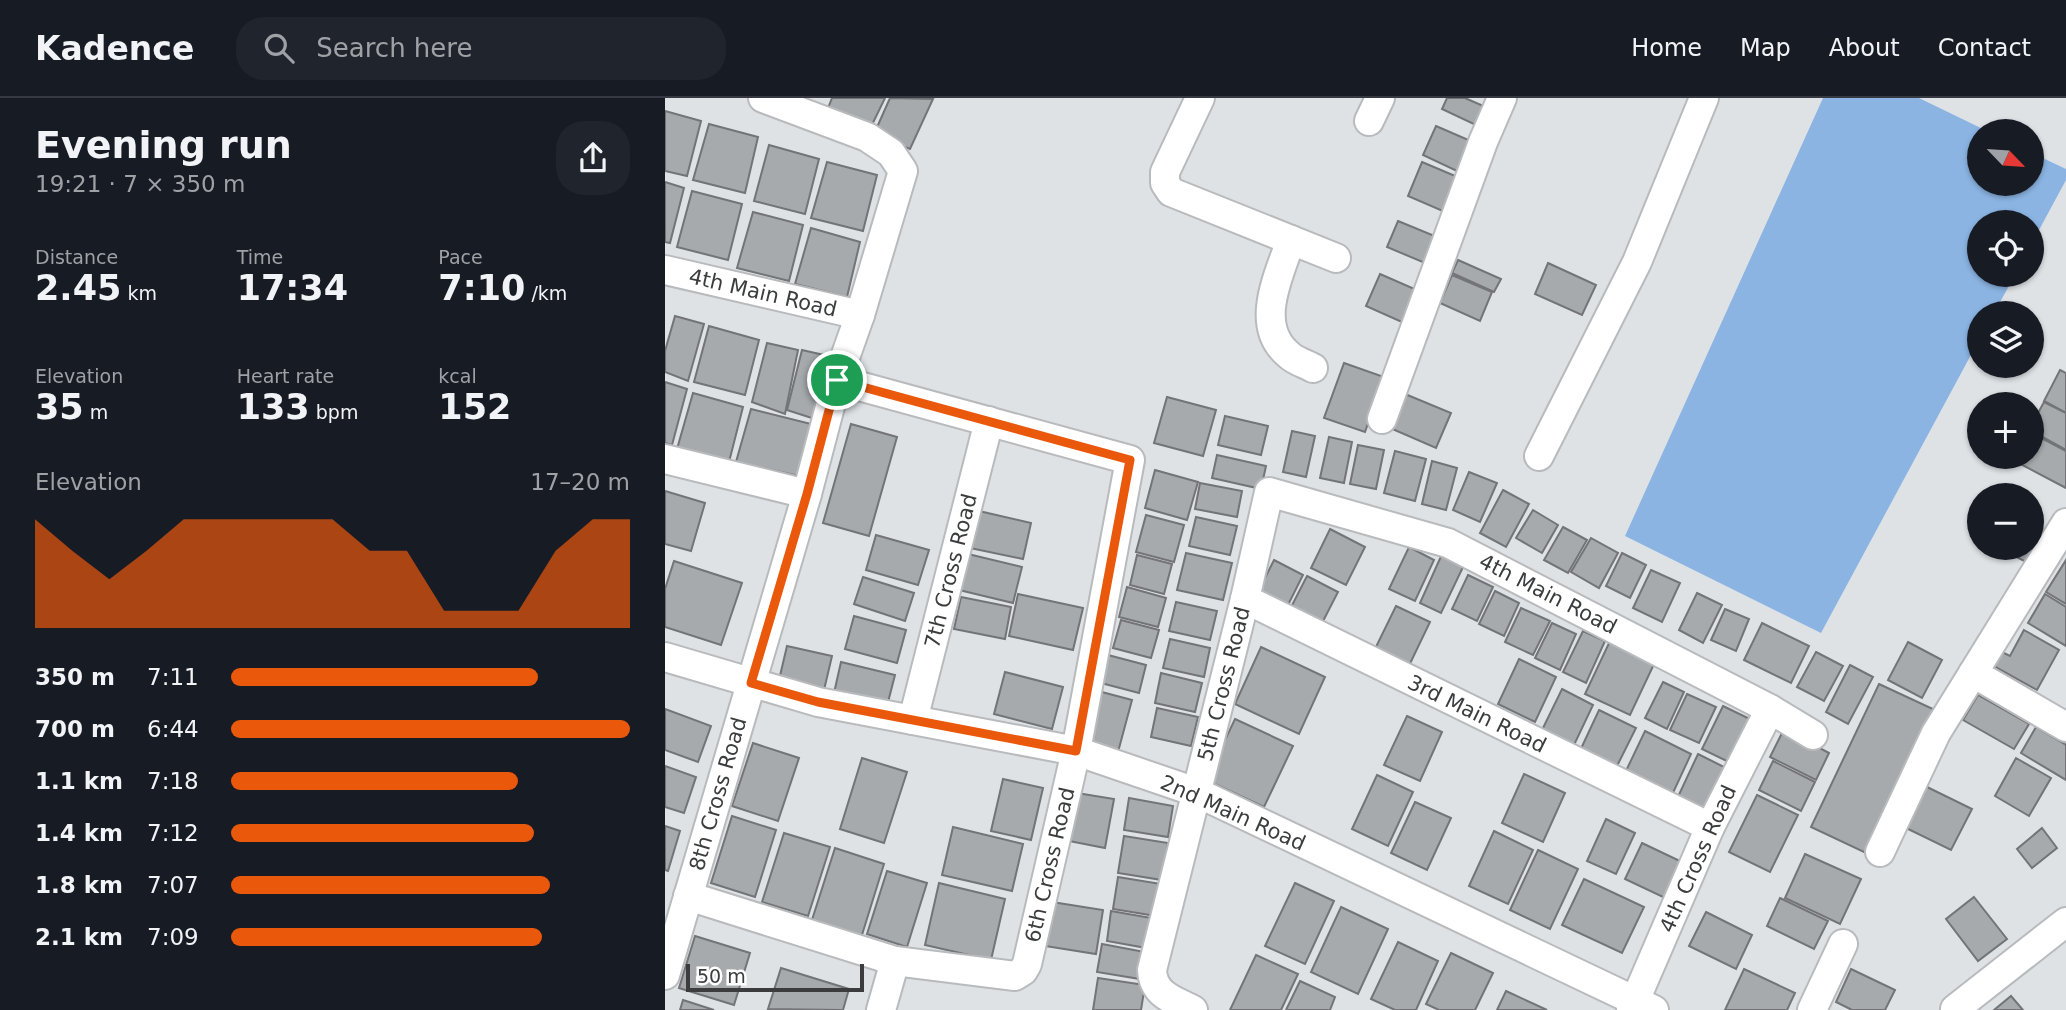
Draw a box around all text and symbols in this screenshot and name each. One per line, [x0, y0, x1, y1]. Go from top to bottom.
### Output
search box [236, 17, 726, 80]
text: Kadence [35, 29, 194, 68]
icon: search [260, 29, 298, 67]
text: Search here [316, 33, 472, 63]
text: Home [1631, 34, 1702, 62]
text: Map [1740, 34, 1791, 62]
text: About [1829, 34, 1900, 62]
text: Contact [1938, 34, 2031, 62]
north arrow [1967, 119, 2044, 196]
map controls [1967, 119, 2044, 560]
button: share [556, 121, 630, 195]
text: Evening run [35, 123, 292, 167]
text: 19:21 · 7 × 350 m [35, 171, 245, 197]
button: locate [1967, 210, 2044, 287]
text: Distance [35, 246, 118, 268]
text: Time [237, 246, 283, 268]
text: Pace [438, 246, 483, 268]
street label: 4th Main Road [687, 264, 839, 322]
text: 2.45 [35, 268, 121, 308]
text: 17:34 [237, 268, 348, 308]
text: 7:10 [438, 268, 525, 308]
text: km [121, 282, 157, 304]
text: /km [525, 282, 567, 304]
button: layers [1967, 301, 2044, 378]
pin [807, 350, 867, 410]
icon: arrive [818, 361, 856, 399]
text: Elevation [35, 365, 123, 387]
text: Heart rate [237, 365, 334, 387]
text: kcal [438, 365, 477, 387]
text: 35 [35, 387, 84, 427]
text: 133 [237, 387, 310, 427]
text: 152 [438, 387, 511, 427]
button: + [1967, 392, 2044, 469]
text: m [84, 401, 108, 423]
text: bpm [310, 401, 358, 423]
text: Elevation [35, 469, 142, 495]
text: 17–20 m [530, 469, 630, 495]
button: − [1967, 483, 2044, 560]
street label: 7th Cross Road [920, 491, 982, 651]
street label: 4th Main Road [1475, 549, 1621, 639]
street label: 5th Cross Road [1193, 604, 1255, 764]
text: 350 m [35, 664, 115, 690]
text: 7:11 [147, 664, 199, 690]
street label: 3rd Main Road [1404, 670, 1550, 758]
street label: 8th Cross Road [685, 715, 751, 873]
text: 700 m [35, 716, 115, 742]
text: 6:44 [147, 716, 199, 742]
text: 1.1 km [35, 768, 123, 794]
text: 7:18 [147, 768, 199, 794]
street label: 2nd Main Road [1157, 770, 1309, 856]
street label: 4th Cross Road [1655, 782, 1741, 936]
street label: 6th Cross Road [1020, 785, 1080, 945]
text: 1.4 km [35, 820, 123, 846]
text: 7:12 [147, 820, 199, 846]
text: 1.8 km [35, 872, 123, 898]
text: 7:07 [147, 872, 199, 898]
text: 2.1 km [35, 924, 123, 950]
text: 7:09 [147, 924, 199, 950]
scale bar [686, 961, 865, 993]
text: 50 m [697, 965, 746, 987]

